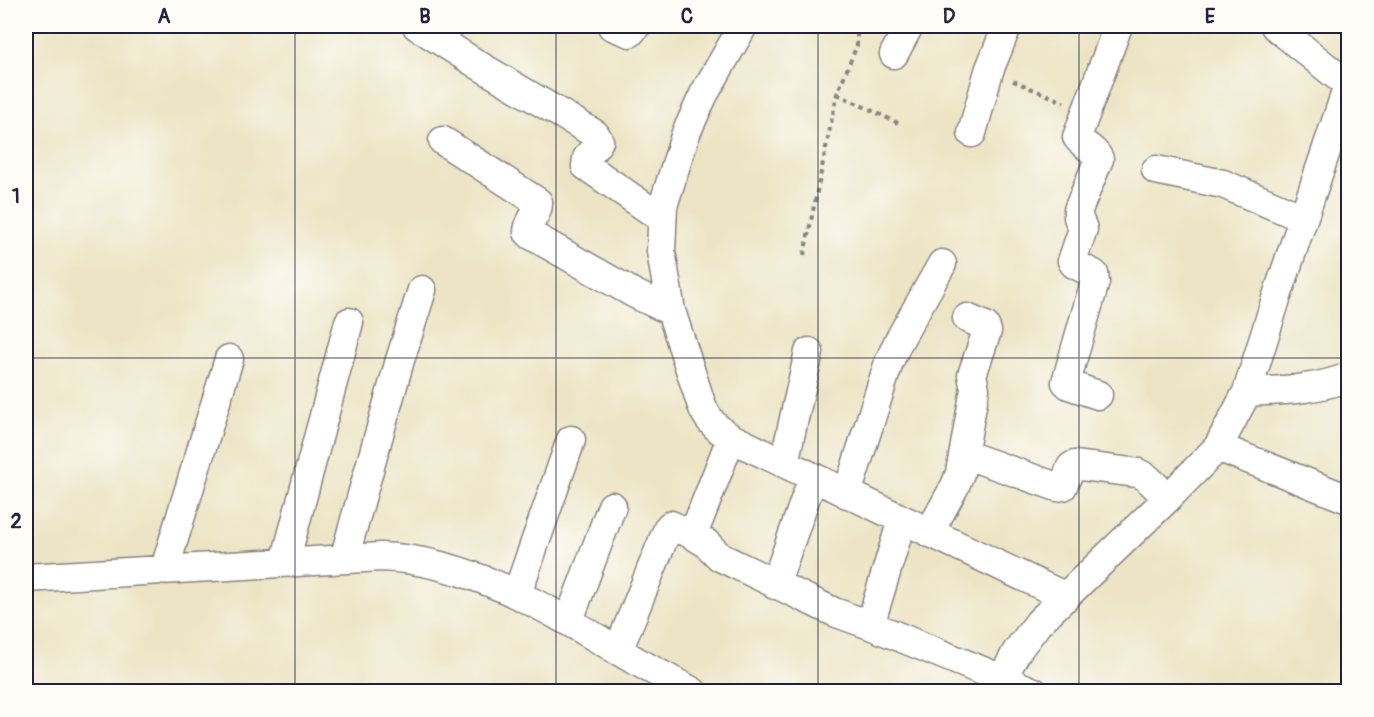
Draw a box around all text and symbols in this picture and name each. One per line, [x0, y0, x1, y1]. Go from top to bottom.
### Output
text: A [158, 4, 171, 29]
text: B [419, 4, 431, 29]
text: C [681, 4, 693, 29]
text: D [943, 4, 956, 29]
text: E [1205, 4, 1216, 29]
text: 1 [12, 184, 20, 209]
text: 2 [10, 509, 22, 534]

